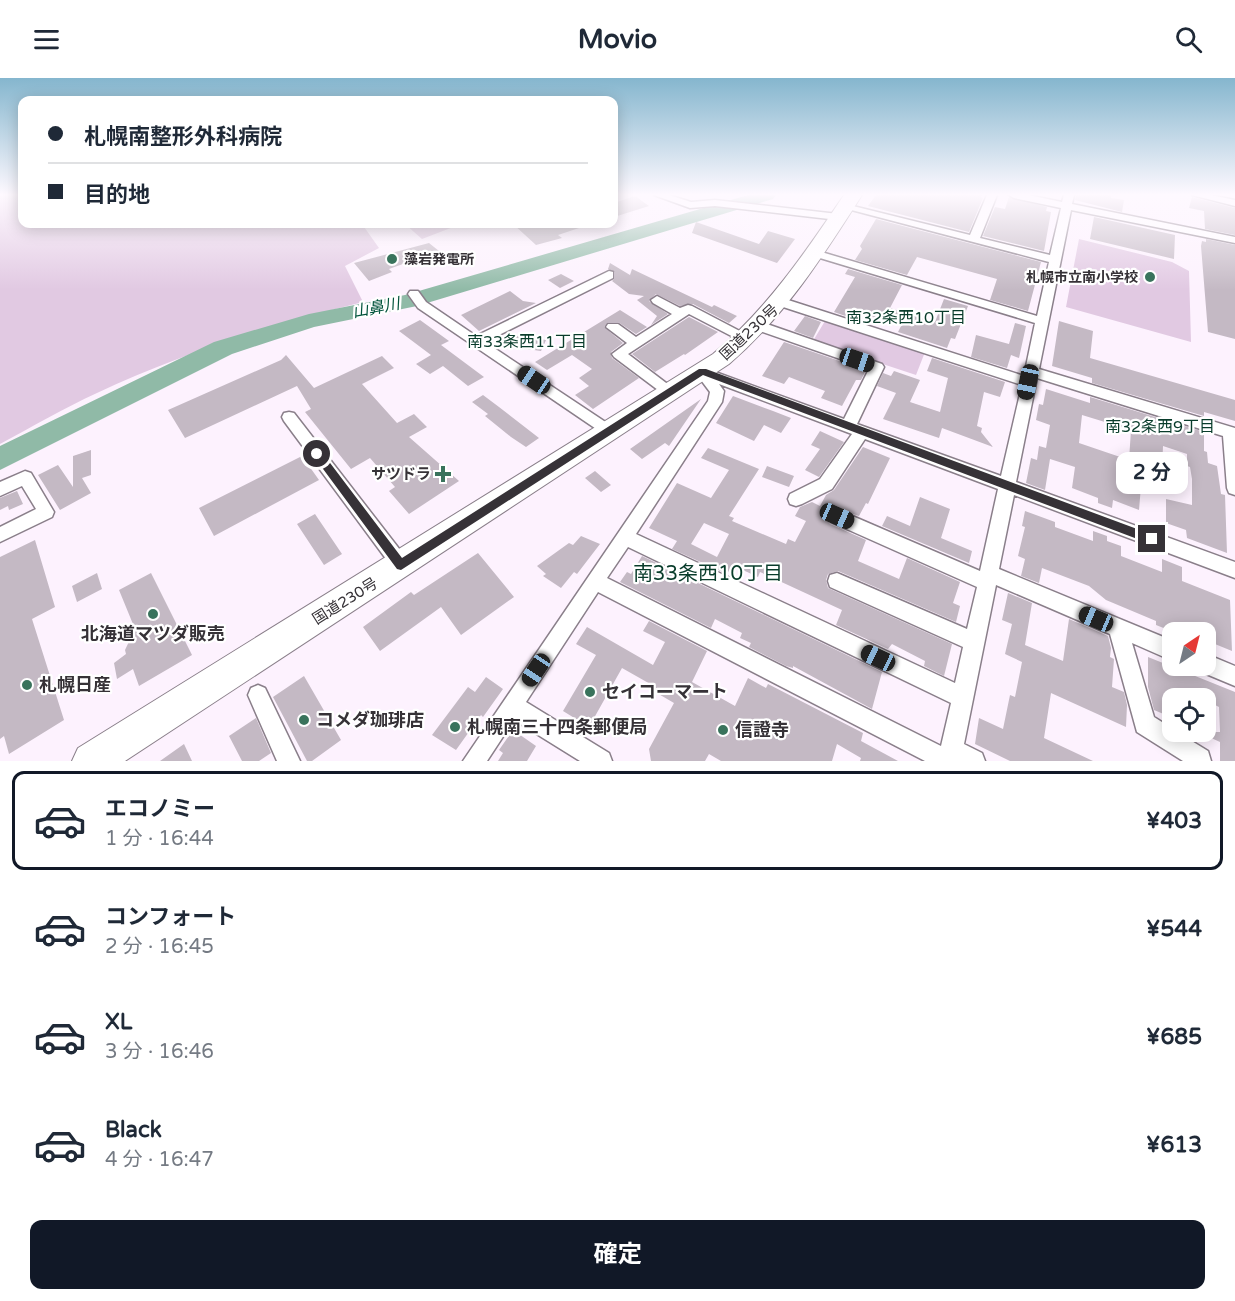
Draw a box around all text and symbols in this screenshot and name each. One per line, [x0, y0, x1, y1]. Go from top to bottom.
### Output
icon: menu [30, 23, 63, 56]
text: Movio [578, 23, 657, 56]
icon: search [1172, 23, 1205, 56]
text: 札幌南整形外科病院 [84, 124, 282, 150]
text: 目的地 [84, 182, 150, 208]
place label: 藻岩発電所 [404, 251, 474, 268]
marker: 藻岩発電所 [385, 252, 399, 266]
place label: 札幌市立南小学校 [1026, 269, 1138, 286]
marker: 札幌市立南小学校 [1143, 270, 1157, 284]
water label: 山鼻川 [351, 293, 403, 322]
street label: 国道230号 [716, 300, 782, 364]
district label: 南32条西10丁目 [846, 308, 966, 328]
district label: 南33条西11丁目 [467, 332, 587, 352]
car [837, 346, 877, 374]
car [514, 362, 554, 398]
car [1015, 363, 1041, 401]
district label: 南32条西9丁目 [1105, 417, 1215, 437]
route start [303, 440, 330, 467]
callout: 2 分 [1116, 452, 1188, 494]
text: 2 分 [1133, 461, 1171, 485]
place label: サツドラ [371, 465, 431, 483]
marker: サツドラ [436, 467, 450, 481]
car [817, 500, 857, 532]
route end [1138, 525, 1165, 552]
district label: 南33条西10丁目 [633, 562, 783, 586]
street label: 国道230号 [309, 574, 381, 628]
car [1076, 604, 1116, 634]
marker: 北海道マツダ販売 [146, 607, 160, 621]
north arrow [1162, 622, 1216, 676]
map controls [1162, 622, 1216, 742]
place label: 北海道マツダ販売 [81, 623, 225, 645]
car [858, 642, 898, 674]
car [518, 650, 554, 690]
place label: 札幌日産 [39, 674, 111, 696]
marker: 札幌日産 [20, 678, 34, 692]
place label: セイコーマート [602, 681, 728, 703]
marker: セイコーマート [583, 685, 597, 699]
button: locate [1162, 688, 1216, 742]
place label: コメダ珈琲店 [316, 709, 424, 731]
marker: コメダ珈琲店 [297, 713, 311, 727]
place label: 札幌南三十四条郵便局 [467, 716, 647, 738]
place label: 信證寺 [735, 719, 789, 741]
marker: 札幌南三十四条郵便局 [448, 720, 462, 734]
marker: 信證寺 [716, 723, 730, 737]
icon: car [33, 794, 87, 848]
text: エコノミー [105, 796, 215, 822]
text: ¥403 [1146, 808, 1202, 834]
text: 1 分 · 16:44 [105, 827, 214, 851]
icon: car [33, 902, 87, 956]
text: コンフォート [105, 904, 236, 930]
text: ¥544 [1146, 916, 1202, 942]
text: 2 分 · 16:45 [105, 935, 214, 959]
text: XL [105, 1009, 132, 1035]
icon: car [33, 1010, 87, 1064]
text: ¥685 [1146, 1024, 1202, 1050]
text: 3 分 · 16:46 [105, 1040, 214, 1064]
text: Black [105, 1117, 162, 1143]
icon: car [33, 1118, 87, 1172]
text: ¥613 [1146, 1132, 1202, 1158]
text: 4 分 · 16:47 [105, 1148, 214, 1172]
button: 確定 [30, 1220, 1205, 1289]

